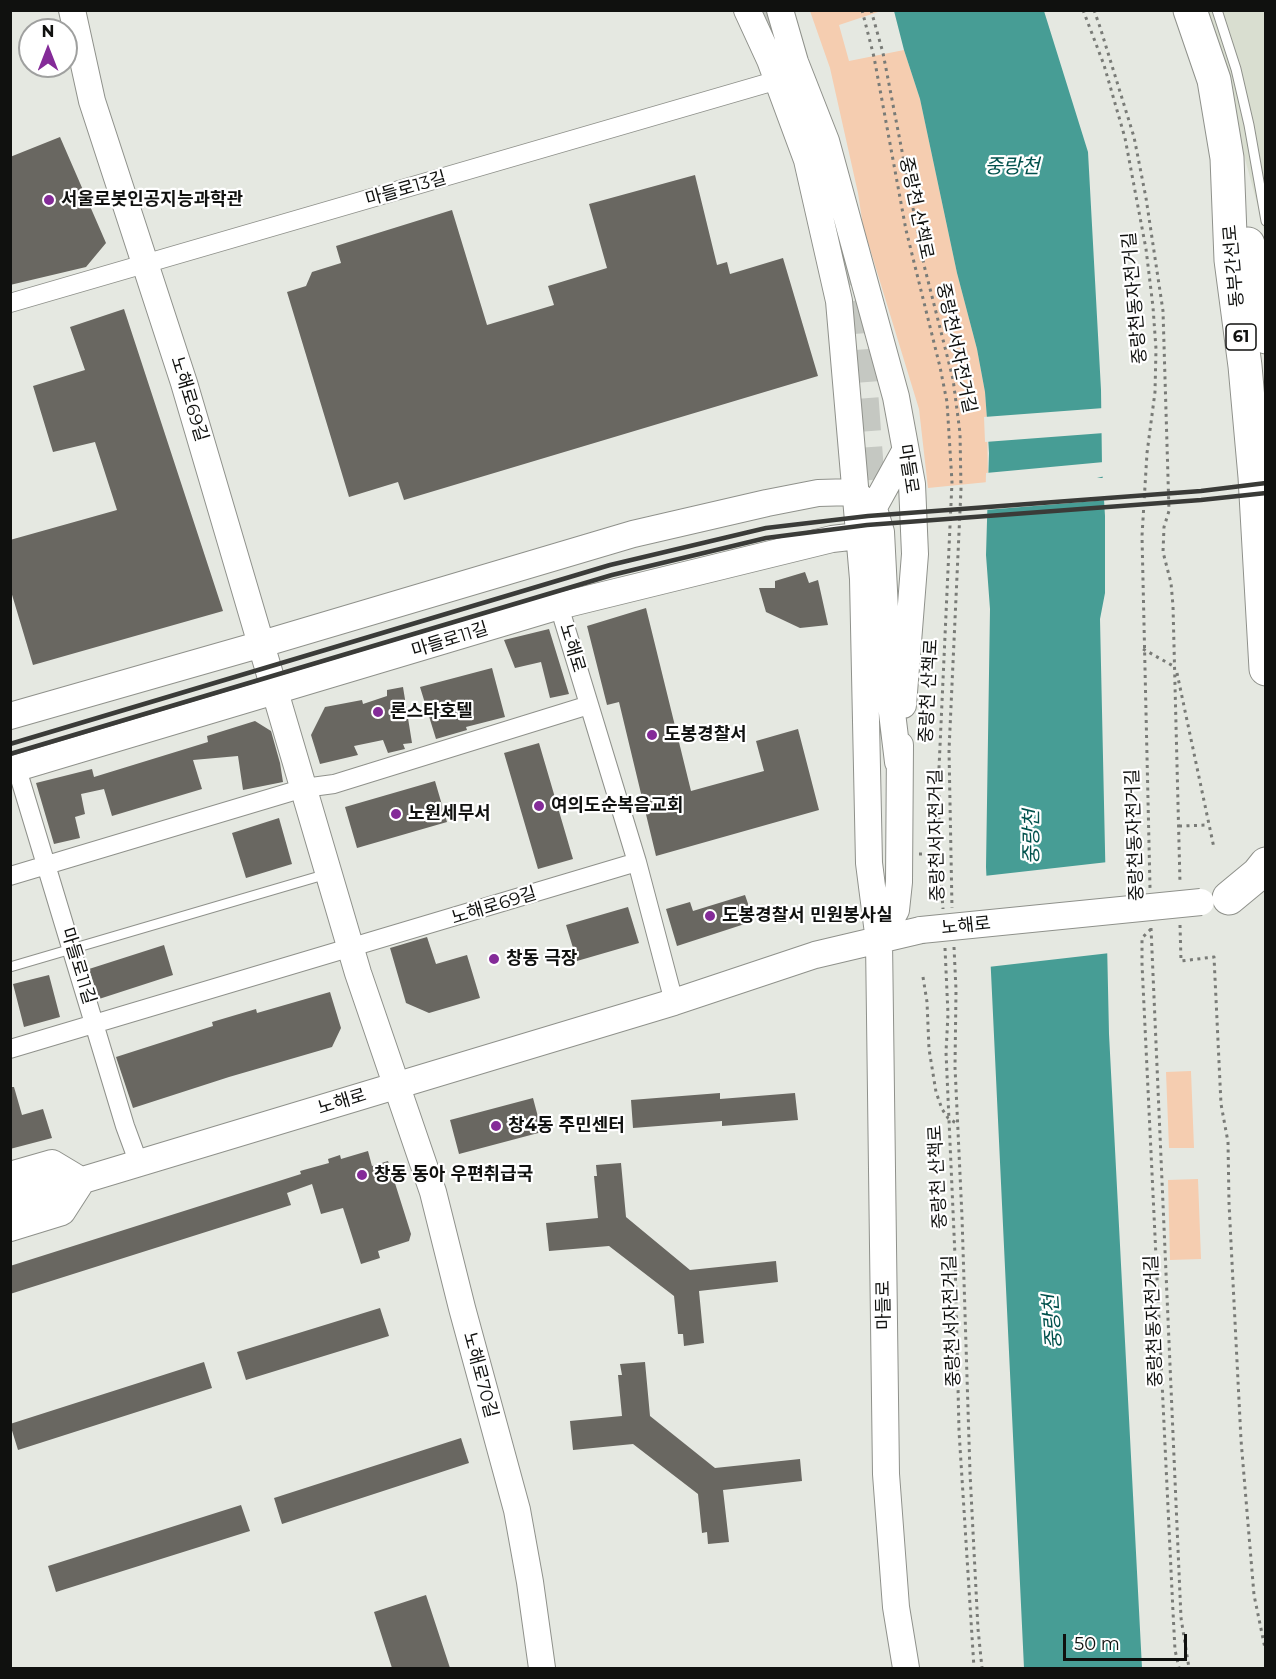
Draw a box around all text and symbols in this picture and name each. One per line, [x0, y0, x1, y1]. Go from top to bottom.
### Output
north arrow [18, 18, 78, 78]
text: N [42, 22, 54, 41]
street label: 중랑천 산책로 [895, 155, 937, 261]
water label: 중랑천 [984, 155, 1040, 179]
street label: 마들로13길 [363, 167, 449, 211]
place label: 서울로봇인공지능과학관 [61, 189, 243, 211]
marker: 서울로봇인공지능과학관 [42, 193, 56, 207]
street label: 동부간선로 [1220, 224, 1248, 308]
street label: 중랑천동자전거길 [1118, 231, 1152, 365]
street label: 중랑천서자전거길 [932, 281, 980, 415]
road number: 61 [1226, 324, 1256, 350]
street label: 노해로69길 [166, 354, 212, 444]
street label: 마들로 [893, 443, 923, 495]
street label: 마들로11길 [409, 618, 491, 662]
street label: 노해로 [554, 621, 590, 675]
street label: 중랑천 산책로 [915, 638, 943, 744]
place label: 론스타호텔 [390, 701, 473, 723]
marker: 론스타호텔 [371, 705, 385, 719]
place label: 도봉경찰서 [664, 724, 747, 746]
marker: 도봉경찰서 [645, 728, 659, 742]
street label: 중랑천동자전거길 [1122, 768, 1148, 902]
street label: 중랑천서자전거길 [925, 769, 949, 901]
place label: 여의도순복음교회 [551, 795, 683, 817]
marker: 여의도순복음교회 [532, 799, 546, 813]
place label: 노원세무서 [408, 803, 491, 825]
marker: 노원세무서 [389, 807, 403, 821]
water label: 중랑천 [1020, 809, 1044, 865]
street label: 노해로69길 [449, 883, 539, 929]
place label: 도봉경찰서 민원봉사실 [722, 905, 893, 927]
marker: 도봉경찰서 민원봉사실 [703, 909, 717, 923]
street label: 노해로 [940, 913, 992, 939]
street label: 마들로11길 [56, 925, 100, 1007]
place label: 창동 극장 [506, 948, 577, 970]
marker: 창동 극장 [487, 952, 501, 966]
street label: 노해로 [315, 1084, 369, 1120]
place label: 창4동 주민센터 [508, 1115, 625, 1137]
marker: 창4동 주민센터 [489, 1119, 503, 1133]
street label: 중랑천 산책로 [924, 1124, 952, 1230]
place label: 창동 동아 우편취급국 [374, 1164, 533, 1186]
marker: 창동 동아 우편취급국 [355, 1168, 369, 1182]
street label: 중랑천서자전거길 [939, 1254, 965, 1388]
street label: 중랑천동자전거길 [1141, 1254, 1167, 1388]
street label: 마들로 [873, 1280, 895, 1330]
water label: 중랑천 [1039, 1294, 1067, 1350]
street label: 노해로70길 [458, 1330, 502, 1420]
scale bar [1066, 1622, 1190, 1660]
text: 50 m [1074, 1633, 1120, 1655]

